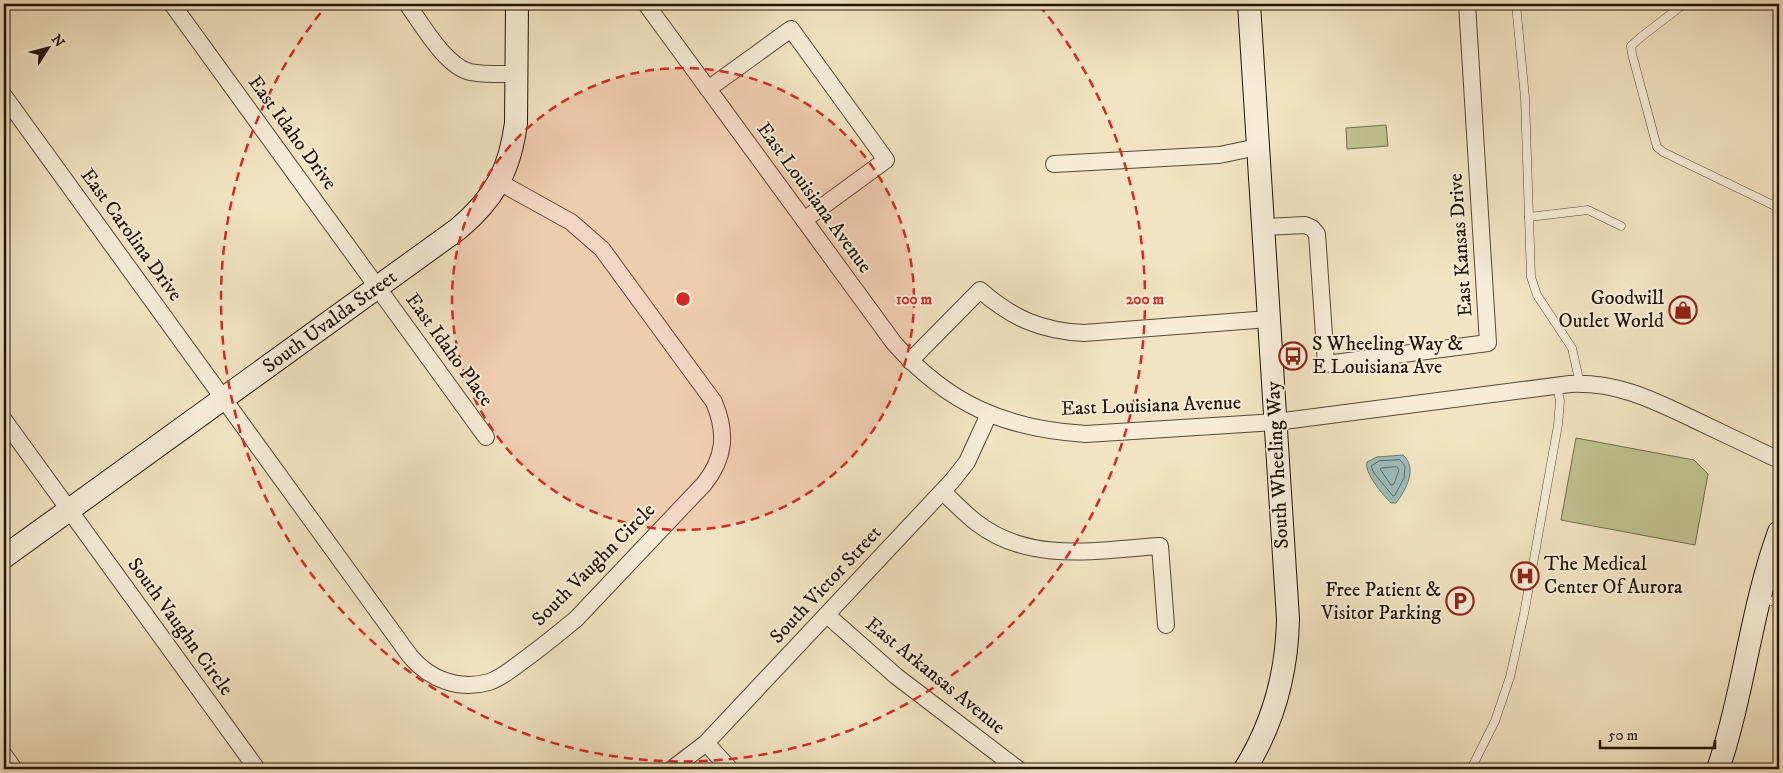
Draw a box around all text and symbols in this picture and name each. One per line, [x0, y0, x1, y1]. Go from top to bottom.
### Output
north arrow [22, 22, 72, 72]
text: N [47, 31, 69, 51]
street label: East Idaho Drive [242, 71, 342, 195]
street label: East Louisiana Avenue [751, 118, 877, 278]
street label: East Carolina Drive [74, 164, 188, 306]
street label: East Kansas Drive [1444, 172, 1478, 318]
street label: South Uvalda Street [258, 265, 402, 379]
place label: Goodwill Outlet World [1559, 286, 1664, 334]
street label: East Idaho Place [400, 288, 498, 412]
centre of rings [674, 290, 692, 308]
text: 100 m [896, 290, 933, 309]
text: 200 m [1126, 290, 1165, 309]
shop icon: Goodwill Outlet World [1668, 295, 1698, 325]
place label: S Wheeling Way & E Louisiana Ave [1312, 332, 1463, 380]
bus stop icon: S Wheeling Way & E Louisiana Ave [1278, 341, 1308, 371]
street label: South Wheeling Way [1261, 380, 1295, 549]
street label: East Louisiana Avenue [1061, 390, 1241, 422]
street label: South Vaughn Circle [527, 498, 661, 632]
street label: South Victor Street [765, 521, 887, 649]
place label: The Medical Center Of Aurora [1544, 552, 1683, 600]
street label: South Vaughn Circle [122, 553, 238, 701]
hospital icon: The Medical Center Of Aurora [1510, 561, 1540, 591]
place label: Free Patient & Visitor Parking [1320, 578, 1441, 626]
parking icon: Free Patient & Visitor Parking [1445, 586, 1475, 616]
street label: East Arkansas Avenue [860, 612, 1010, 740]
scale bar [1600, 718, 1716, 750]
text: 50 m [1608, 726, 1638, 745]

